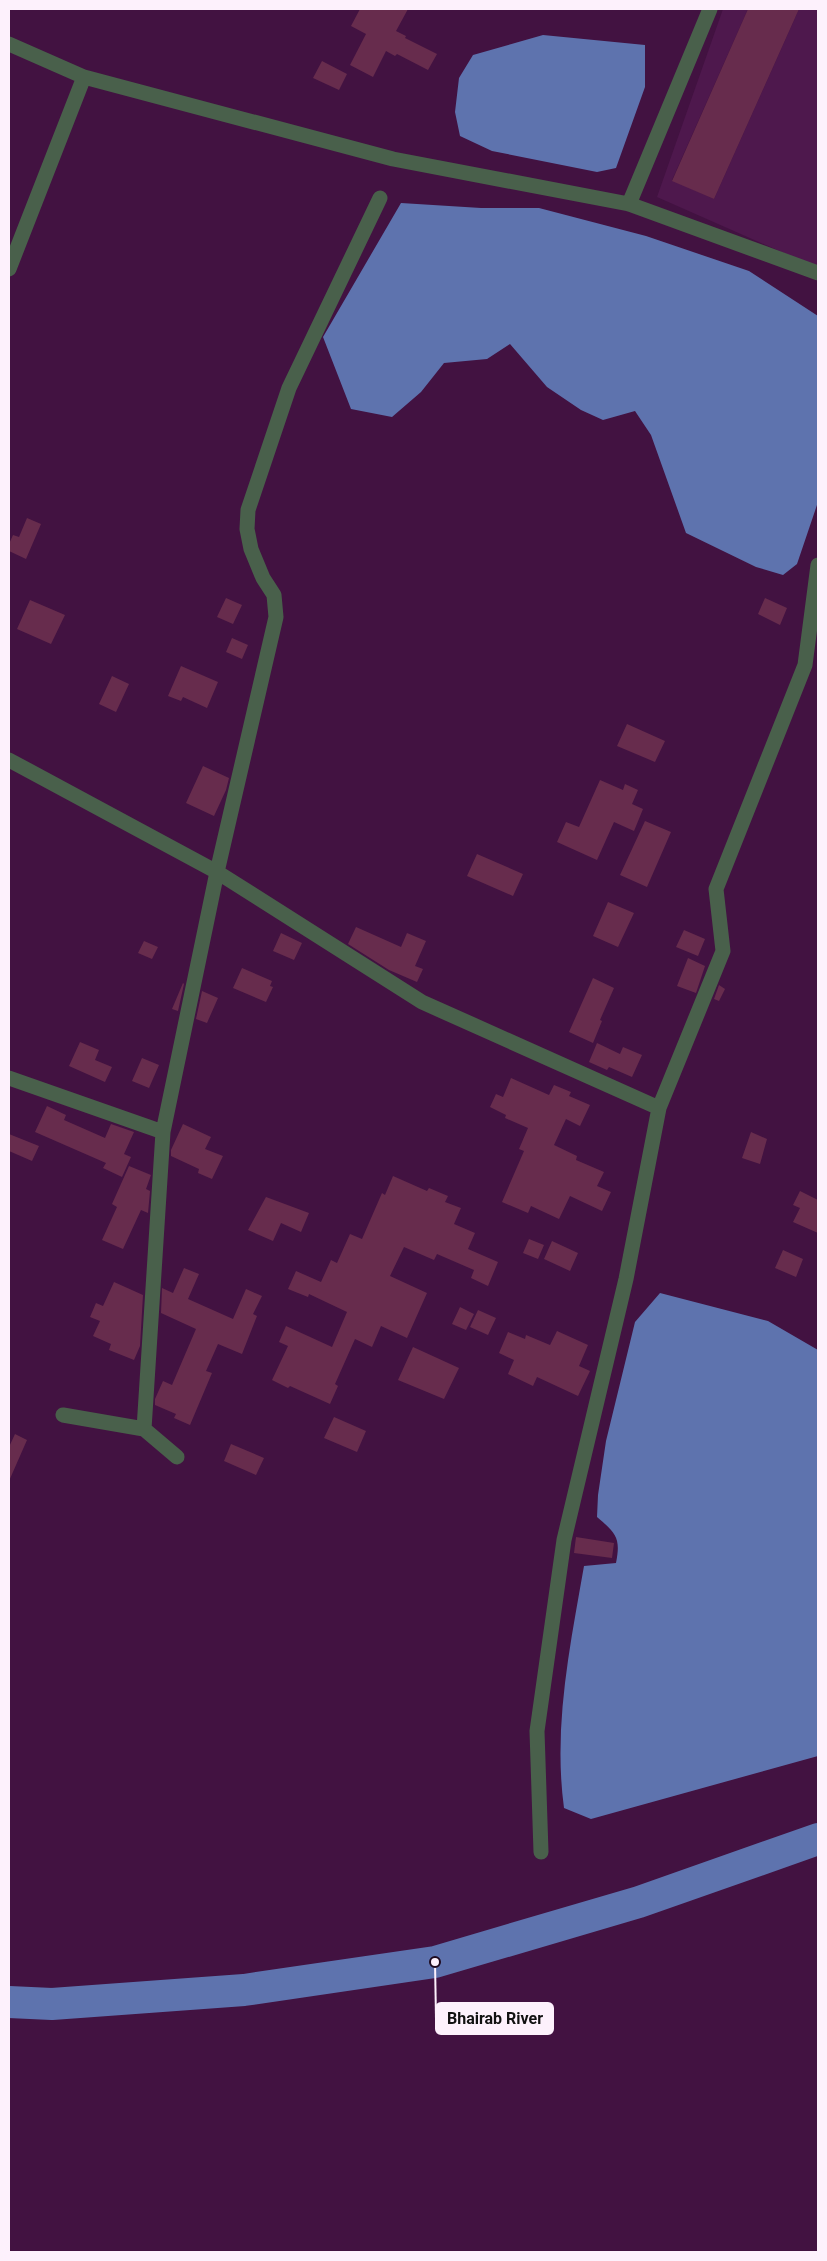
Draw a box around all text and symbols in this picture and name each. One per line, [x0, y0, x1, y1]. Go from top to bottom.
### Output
callout: Bhairab River [436, 2003, 553, 2034]
text: Bhairab River [447, 2009, 543, 2028]

